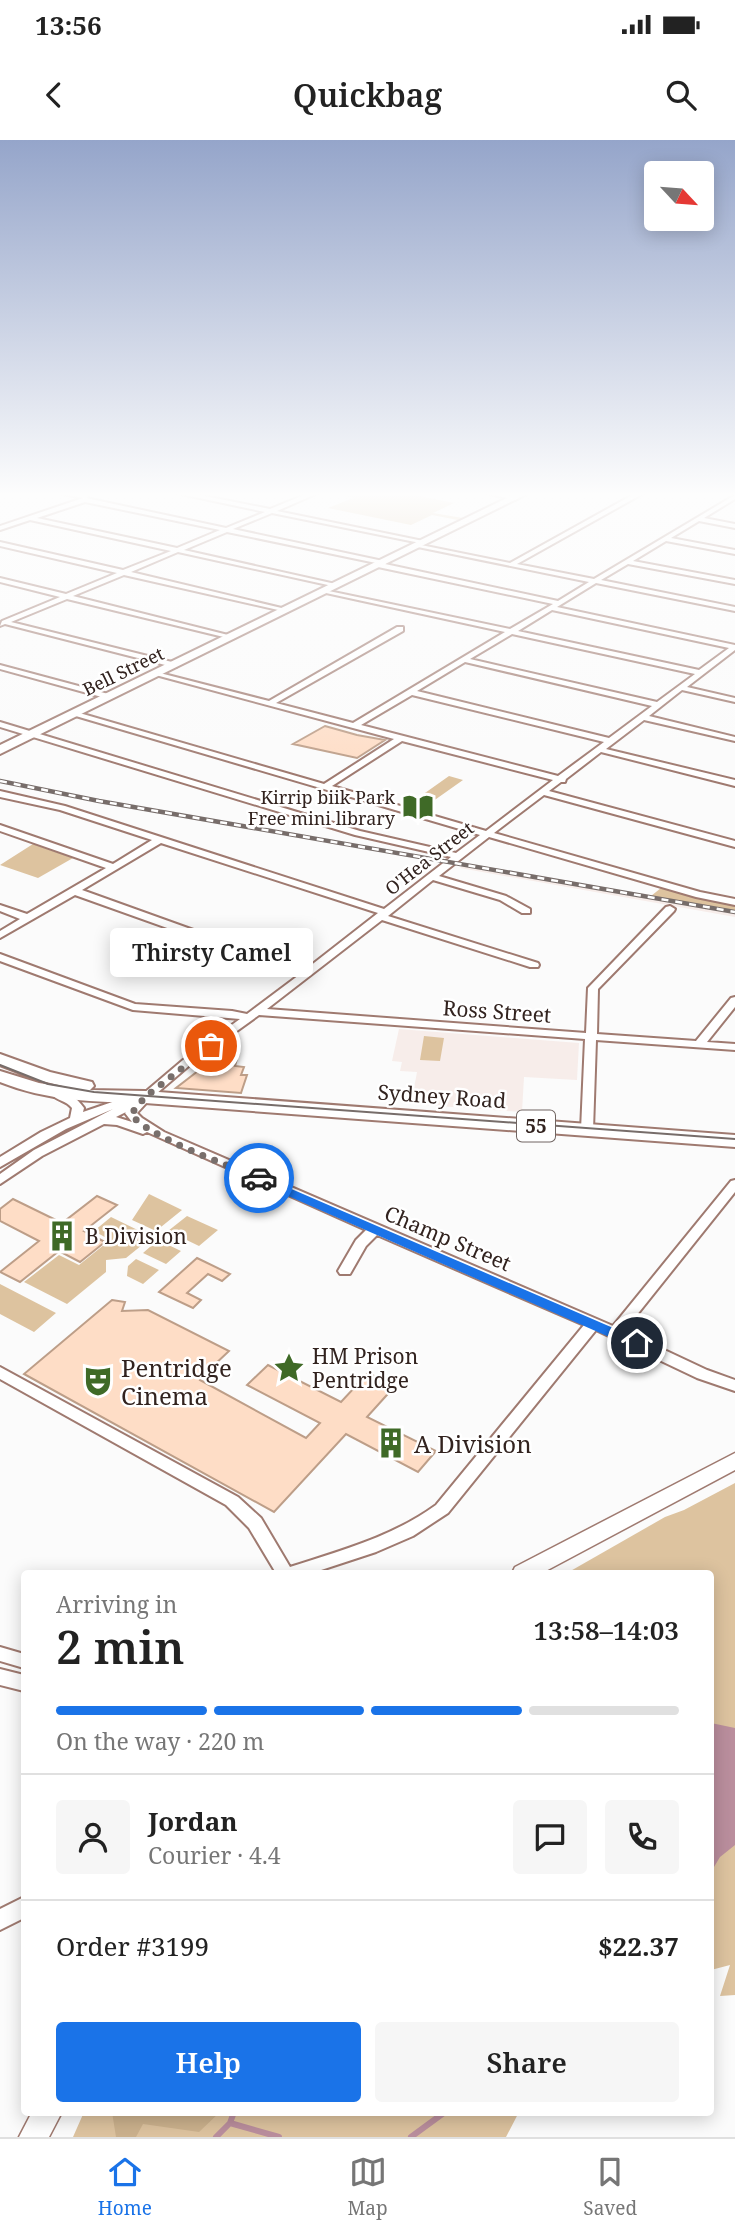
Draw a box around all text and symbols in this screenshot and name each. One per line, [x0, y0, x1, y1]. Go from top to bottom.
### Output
text: 13:56 [35, 7, 102, 43]
text: Quickbag [293, 73, 442, 116]
icon: back [35, 76, 73, 114]
icon: search [662, 76, 700, 114]
north arrow [644, 161, 714, 231]
map controls [644, 161, 714, 231]
street label: Bell Street [78, 641, 168, 701]
place label: Kirrip biik Park Free mini library [248, 785, 396, 830]
library icon: Kirrip biik Park Free mini library [401, 790, 435, 824]
street label: O'Hea Street [380, 816, 478, 900]
callout: Thirsty Camel [110, 927, 312, 976]
text: Thirsty Camel [132, 936, 291, 968]
street label: Ross Street [442, 993, 552, 1029]
pin [181, 1016, 241, 1076]
icon: bag [192, 1027, 230, 1065]
street label: Sydney Road [377, 1078, 507, 1114]
road number: 55 [517, 1110, 555, 1142]
courier [224, 1143, 294, 1213]
icon: car [240, 1159, 278, 1197]
street label: Champ Street [380, 1199, 516, 1277]
building icon: B Division [45, 1219, 79, 1253]
place label: B Division [85, 1222, 187, 1250]
pin [607, 1313, 667, 1373]
icon: home [618, 1324, 656, 1362]
place label: HM Prison Pentridge [312, 1342, 418, 1394]
place label: Pentridge Cinema [121, 1351, 232, 1412]
place icon: HM Prison Pentridge [272, 1351, 306, 1385]
theatre icon: Pentridge Cinema [81, 1364, 115, 1398]
building icon: A Division [374, 1426, 408, 1460]
place label: A Division [414, 1427, 532, 1460]
text: Arriving in [56, 1588, 177, 1620]
text: 13:58–14:03 [533, 1612, 679, 1648]
text: 2 min [56, 1615, 184, 1677]
text: On the way · 220 m [56, 1725, 264, 1757]
button: person [56, 1800, 130, 1874]
button: chat [513, 1800, 587, 1874]
button: phone [605, 1800, 679, 1874]
text: Jordan [148, 1803, 238, 1839]
text: Courier · 4.4 [148, 1839, 281, 1871]
text: Order #3199 [56, 1928, 209, 1964]
text: $22.37 [598, 1928, 679, 1964]
button: Help [56, 2022, 361, 2102]
button: Share [375, 2022, 679, 2102]
tab: Home [98, 2153, 152, 2221]
tab: Map [348, 2153, 388, 2221]
tab: Saved [583, 2153, 637, 2221]

